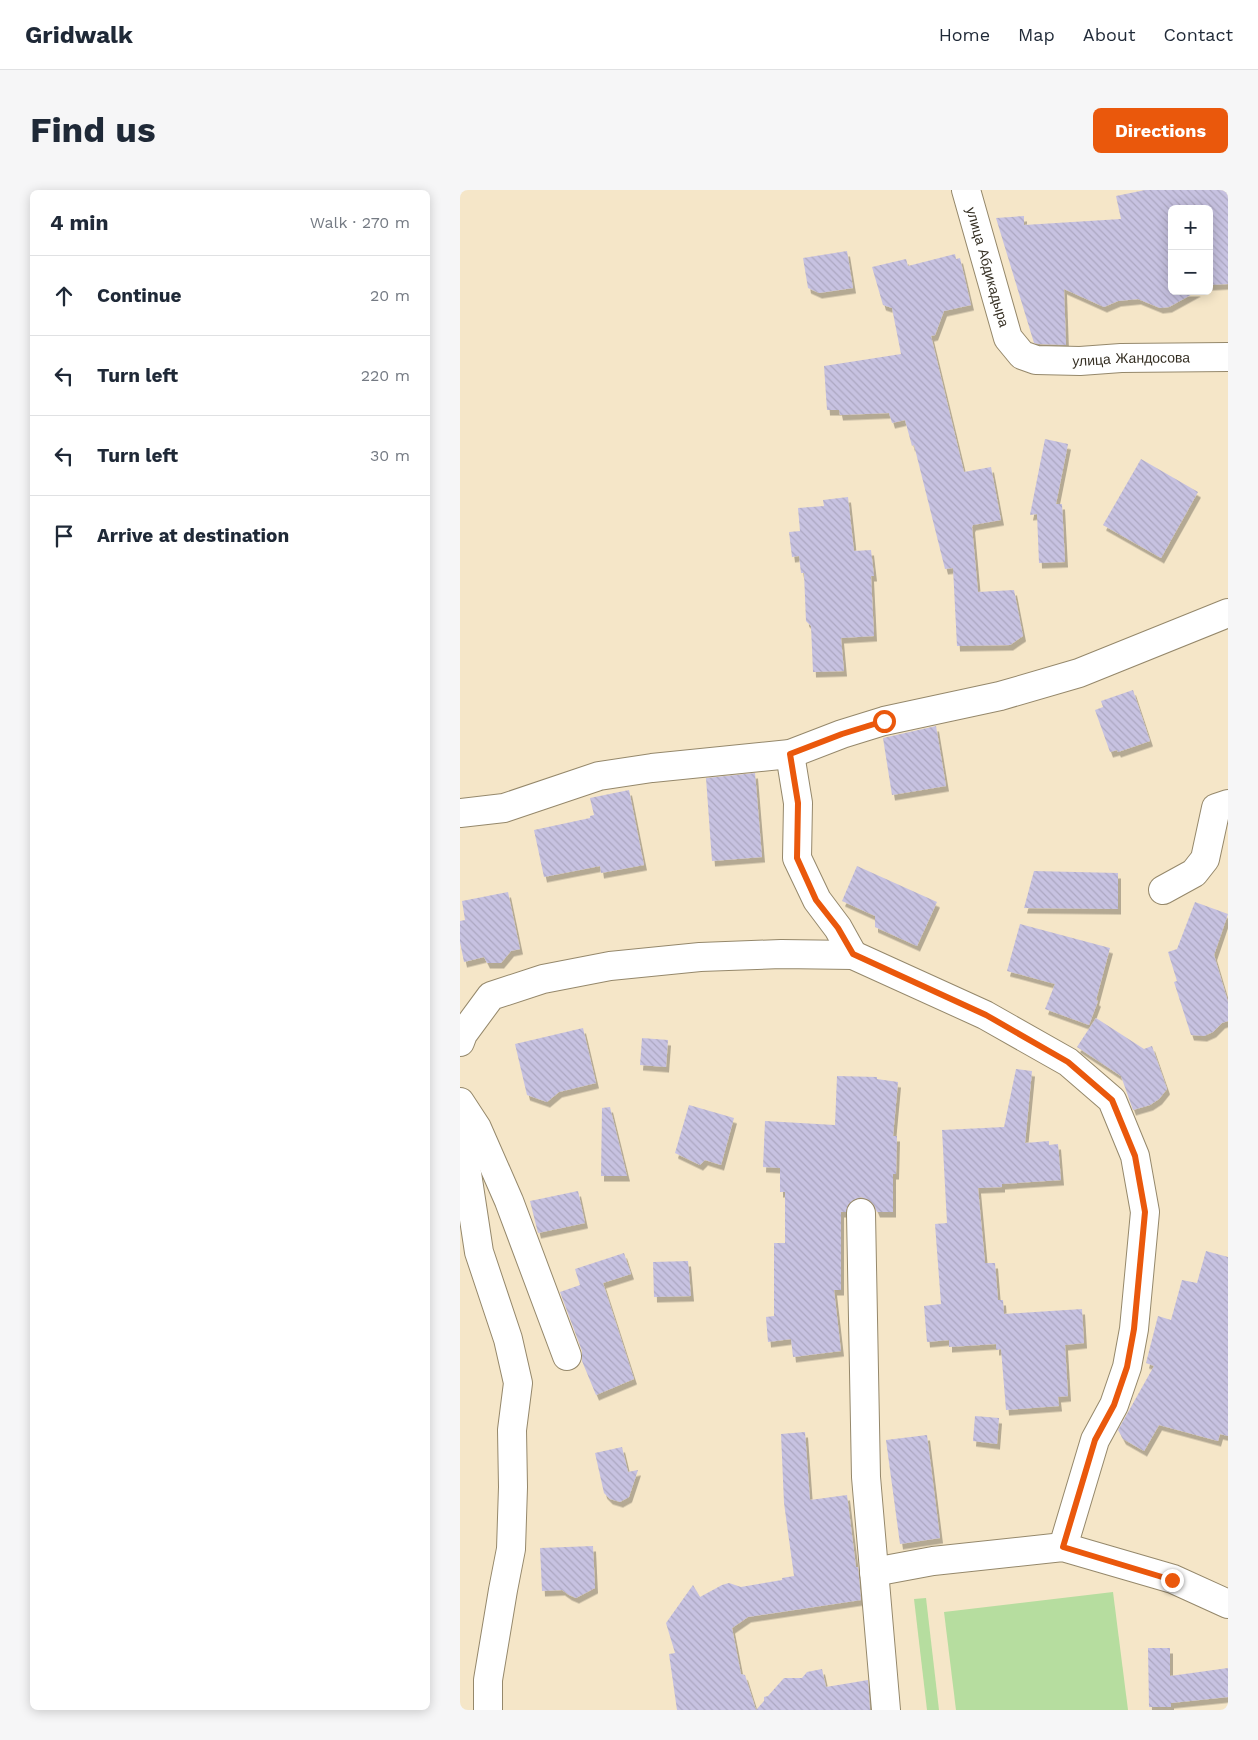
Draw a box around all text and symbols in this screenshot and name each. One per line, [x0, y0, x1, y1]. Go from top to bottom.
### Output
text: Gridwalk [25, 21, 133, 49]
text: Home [939, 24, 990, 45]
text: Map [1018, 24, 1055, 45]
text: About [1083, 24, 1135, 45]
text: Contact [1163, 24, 1233, 45]
button: Directions [1093, 108, 1228, 153]
text: Find us [30, 109, 156, 151]
street label: улица Абдикадыра [963, 205, 1013, 329]
map controls [1168, 205, 1213, 295]
button: + [1168, 205, 1213, 250]
text: 4 min [50, 210, 108, 235]
text: Walk · 270 m [310, 213, 410, 232]
button: − [1168, 250, 1213, 295]
icon: ahead [50, 282, 78, 310]
text: Continue [97, 284, 181, 307]
text: 20 m [370, 286, 410, 305]
street label: улица Жандосова [1072, 349, 1190, 369]
icon: left [50, 362, 78, 390]
text: Turn left [97, 364, 178, 387]
text: 220 m [361, 366, 410, 385]
icon: left [50, 442, 78, 470]
text: Turn left [97, 444, 178, 467]
text: 30 m [370, 446, 410, 465]
icon: arrive [50, 522, 78, 550]
text: Arrive at destination [97, 524, 289, 547]
route start [873, 710, 896, 733]
route end [1161, 1569, 1184, 1592]

